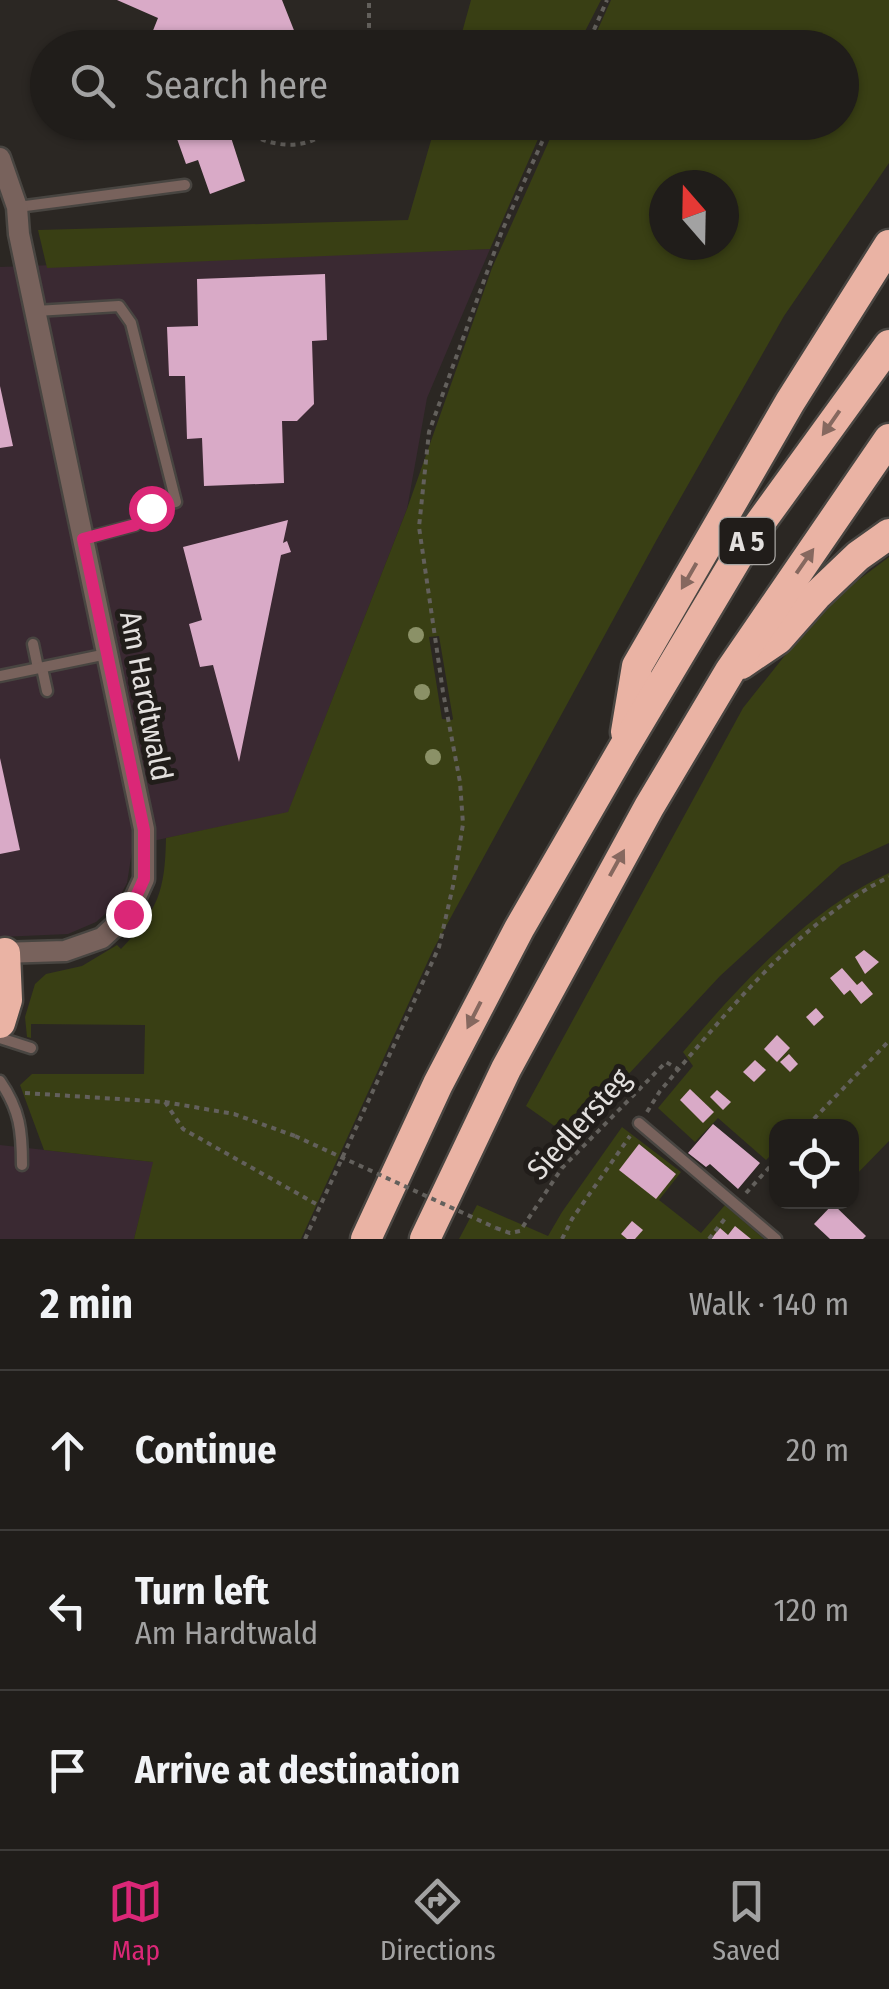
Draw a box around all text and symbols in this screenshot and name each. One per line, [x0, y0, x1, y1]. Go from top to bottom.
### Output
search box [30, 30, 859, 140]
icon: search [65, 58, 120, 113]
text: Search here [145, 62, 328, 108]
north arrow [649, 170, 739, 260]
one-way arrow [822, 410, 841, 436]
route start [129, 486, 175, 532]
road number: A 5 [720, 518, 774, 564]
one-way arrow [795, 548, 814, 575]
one-way arrow [681, 562, 698, 590]
street label: Am Hardtwald [112, 608, 180, 784]
one-way arrow [609, 849, 626, 878]
route end [106, 892, 152, 938]
one-way arrow [466, 1001, 483, 1030]
street label: Siedlersteg [520, 1060, 639, 1187]
map controls [769, 1119, 859, 1209]
button: locate [769, 1119, 859, 1209]
text: 2 min [40, 1279, 133, 1329]
text: Walk · 140 m [689, 1285, 849, 1323]
icon: ahead [40, 1423, 95, 1478]
text: Continue [135, 1427, 276, 1473]
text: 20 m [786, 1431, 849, 1469]
text: Turn left [135, 1568, 269, 1614]
icon: left [40, 1583, 95, 1638]
text: 120 m [774, 1591, 849, 1629]
text: Am Hardtwald [135, 1614, 318, 1652]
icon: arrive [40, 1743, 95, 1798]
text: Arrive at destination [135, 1747, 460, 1793]
tab: Map [108, 1874, 163, 1967]
tab: Directions [380, 1874, 496, 1967]
tab: Saved [712, 1874, 781, 1967]

